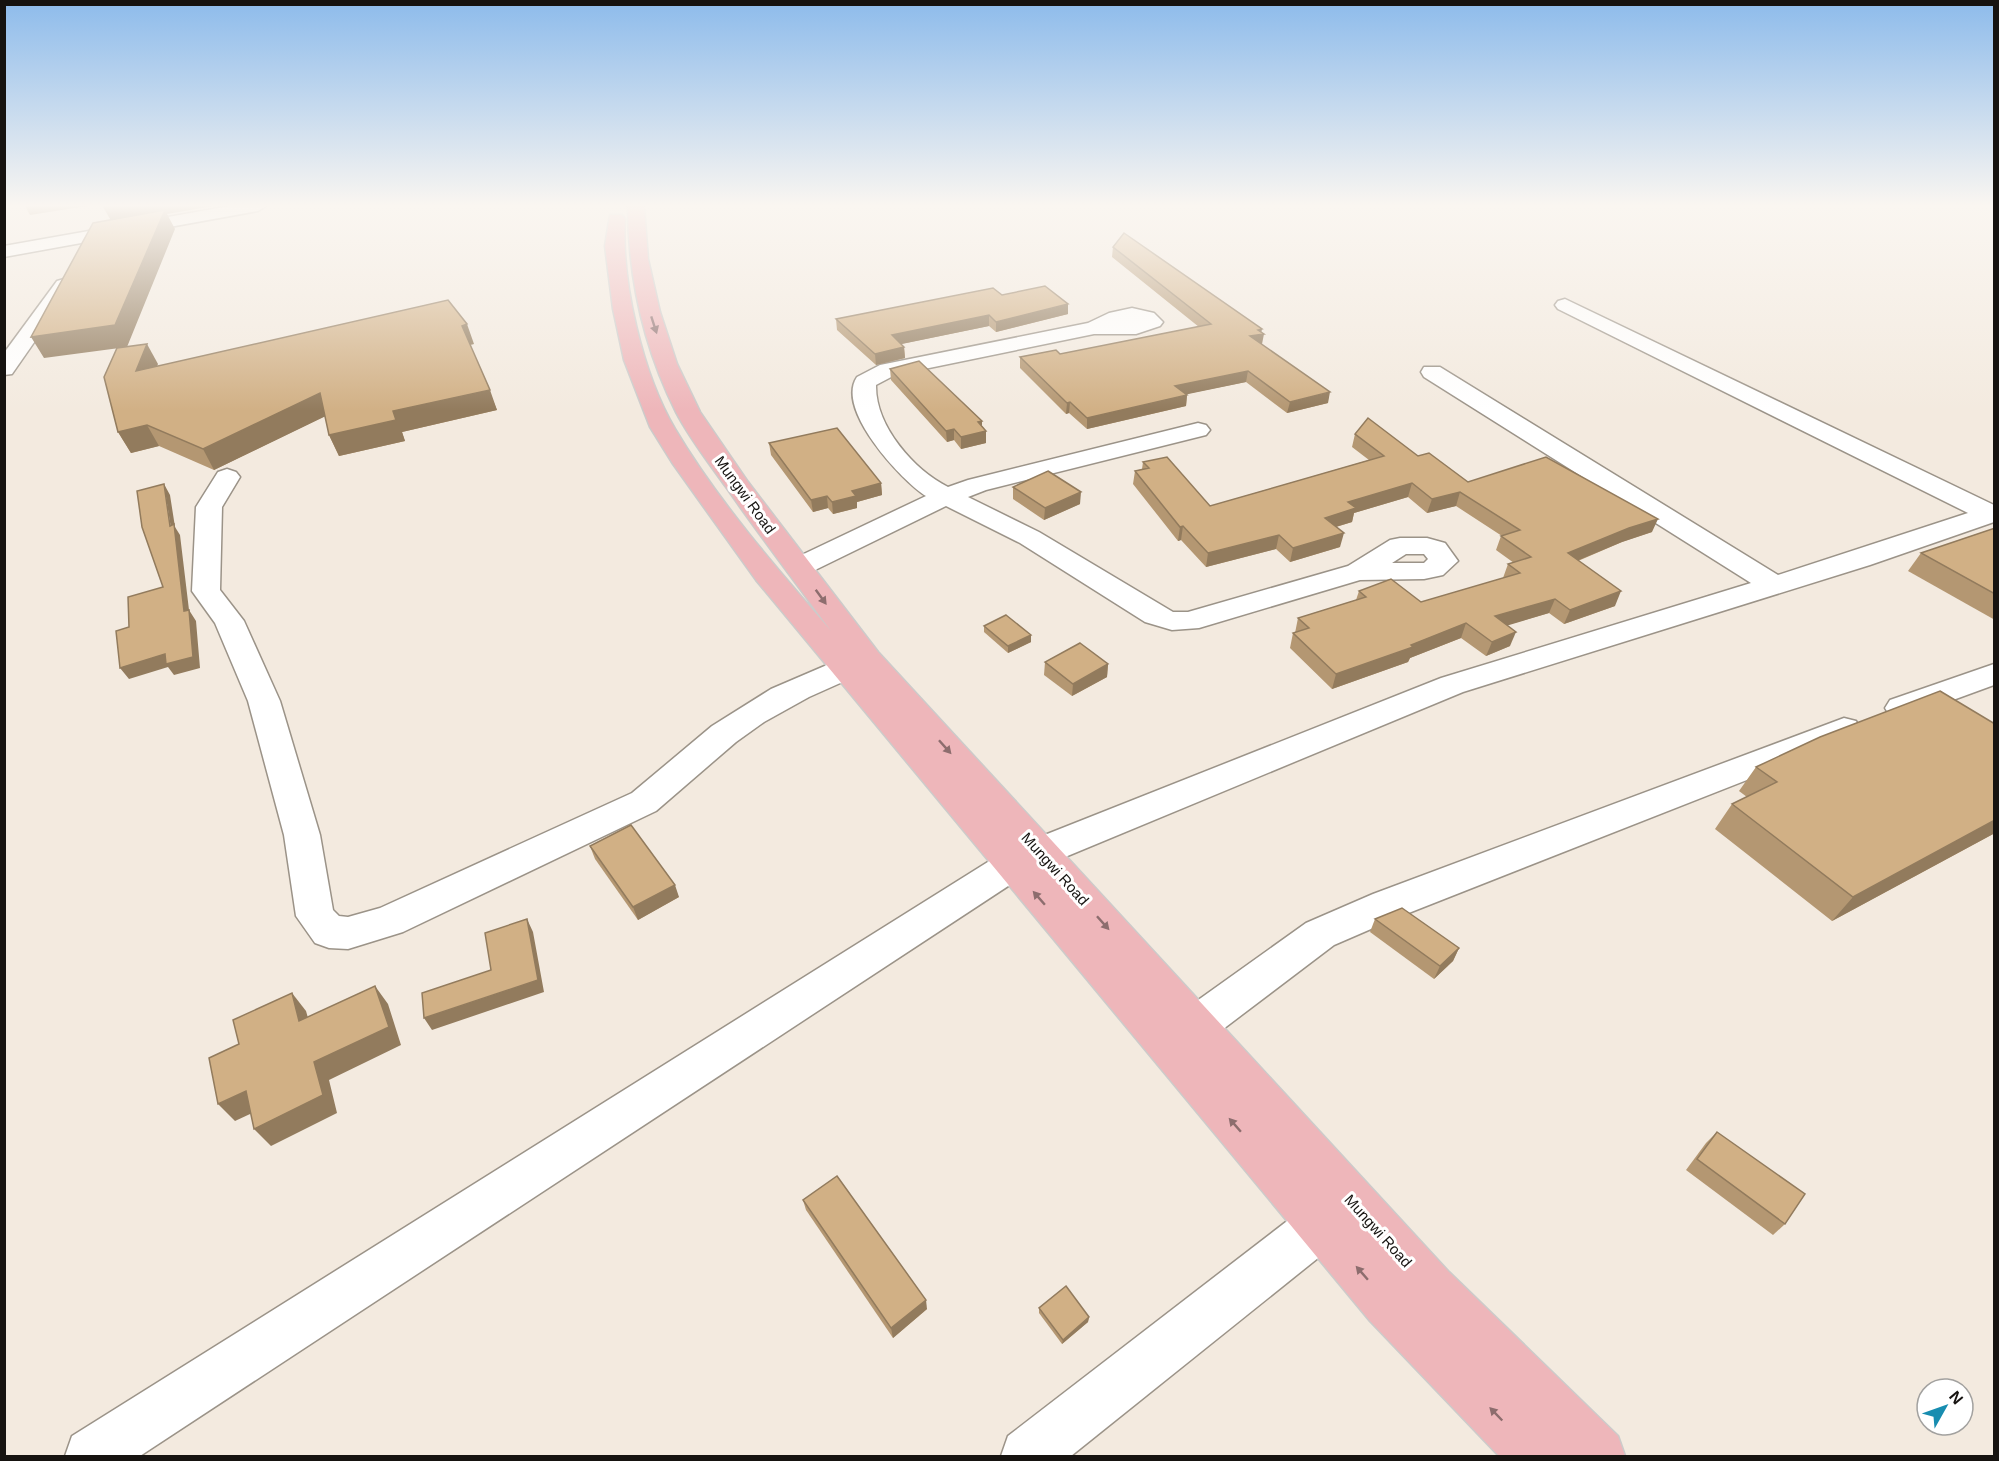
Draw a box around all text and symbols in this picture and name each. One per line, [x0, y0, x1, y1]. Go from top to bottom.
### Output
one-way arrow [650, 316, 660, 334]
street label: Mungwi Road [712, 453, 779, 537]
one-way arrow [815, 588, 827, 604]
one-way arrow [938, 739, 951, 754]
street label: Mungwi Road [1018, 829, 1092, 908]
one-way arrow [1033, 890, 1046, 905]
one-way arrow [1096, 916, 1110, 931]
one-way arrow [1229, 1118, 1242, 1133]
street label: Mungwi Road [1341, 1191, 1415, 1270]
one-way arrow [1356, 1266, 1369, 1281]
north arrow [1915, 1377, 1975, 1437]
text: N [1946, 1388, 1966, 1408]
one-way arrow [1489, 1407, 1503, 1422]

